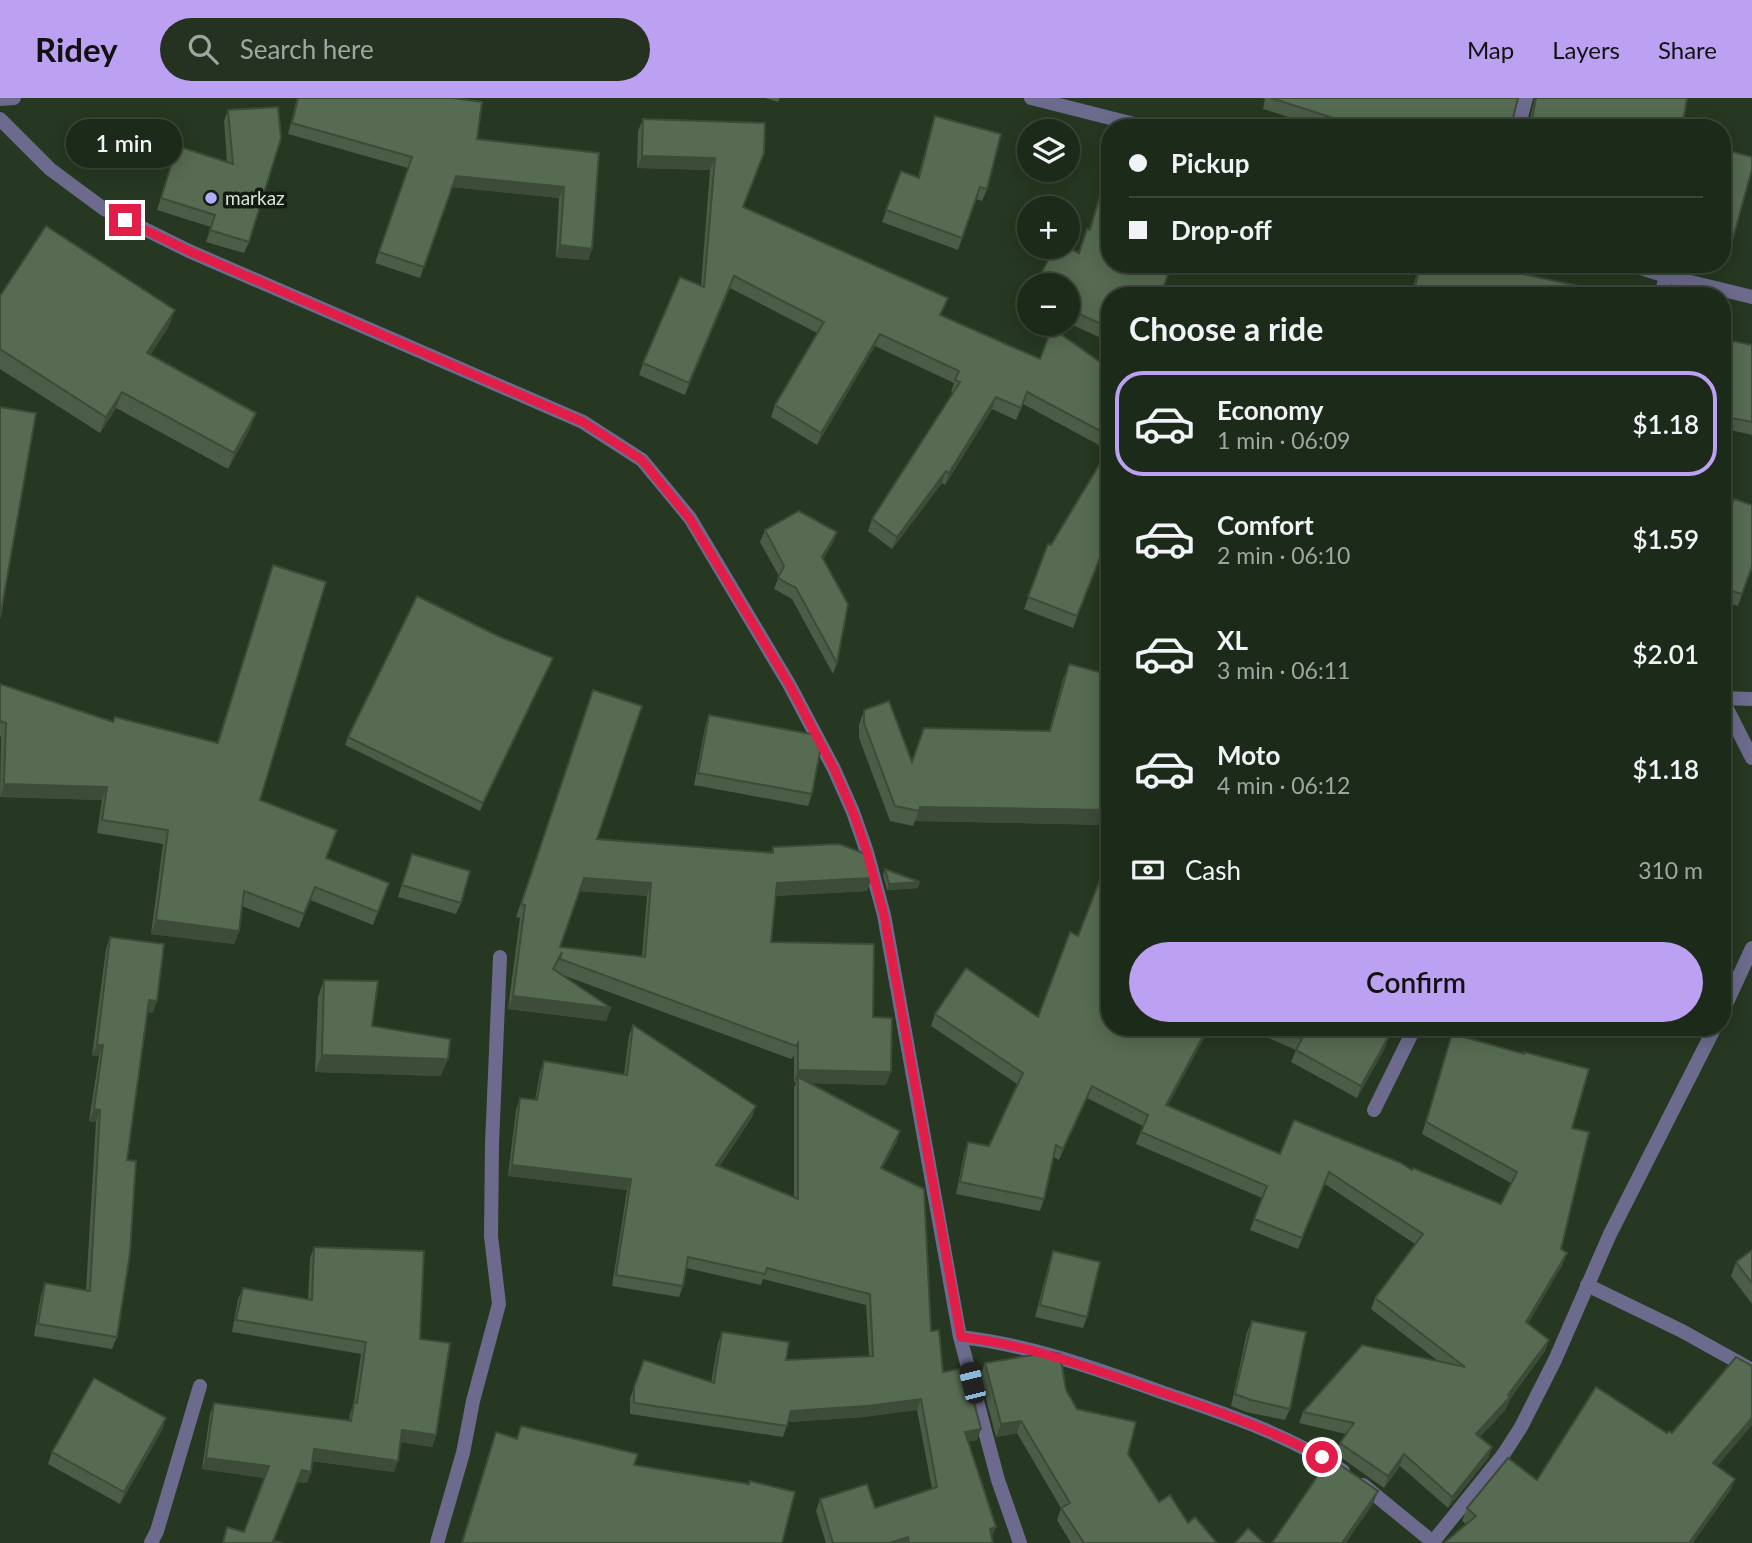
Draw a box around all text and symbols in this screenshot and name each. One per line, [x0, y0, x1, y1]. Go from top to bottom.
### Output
search box [160, 18, 650, 81]
text: Ridey [35, 29, 118, 69]
icon: search [184, 30, 222, 68]
text: Search here [240, 33, 374, 65]
text: Map [1467, 35, 1514, 64]
text: Layers [1552, 35, 1620, 64]
text: Share [1658, 35, 1717, 64]
callout: 1 min [67, 118, 183, 167]
map controls [1017, 119, 1080, 336]
button: layers [1017, 119, 1080, 182]
text: 1 min [96, 129, 152, 157]
text: Pickup [1171, 147, 1250, 179]
place label: markaz [225, 186, 285, 209]
marker: markaz [203, 190, 219, 206]
button: + [1017, 196, 1080, 259]
route end [109, 204, 141, 236]
text: Drop-off [1171, 214, 1272, 246]
button: − [1017, 273, 1080, 336]
text: Choose a ride [1129, 309, 1323, 348]
icon: car [1133, 392, 1196, 455]
text: Economy [1217, 394, 1323, 426]
text: $1.18 [1633, 408, 1699, 440]
text: 1 min · 06:09 [1217, 426, 1350, 454]
icon: car [1133, 507, 1196, 570]
text: Comfort [1217, 509, 1314, 541]
text: $1.59 [1633, 523, 1699, 555]
text: 2 min · 06:10 [1217, 541, 1350, 569]
icon: car [1133, 622, 1196, 685]
text: XL [1217, 624, 1248, 656]
text: $2.01 [1633, 638, 1699, 670]
text: 3 min · 06:11 [1217, 656, 1350, 684]
icon: car [1133, 737, 1196, 800]
text: Moto [1217, 739, 1280, 771]
text: $1.18 [1633, 753, 1699, 785]
text: 4 min · 06:12 [1217, 771, 1350, 799]
icon: cash [1129, 851, 1167, 889]
text: Cash [1185, 854, 1241, 886]
text: 310 m [1638, 856, 1703, 884]
button: Confirm [1129, 942, 1703, 1022]
car [957, 1360, 988, 1406]
route start [1306, 1441, 1338, 1473]

